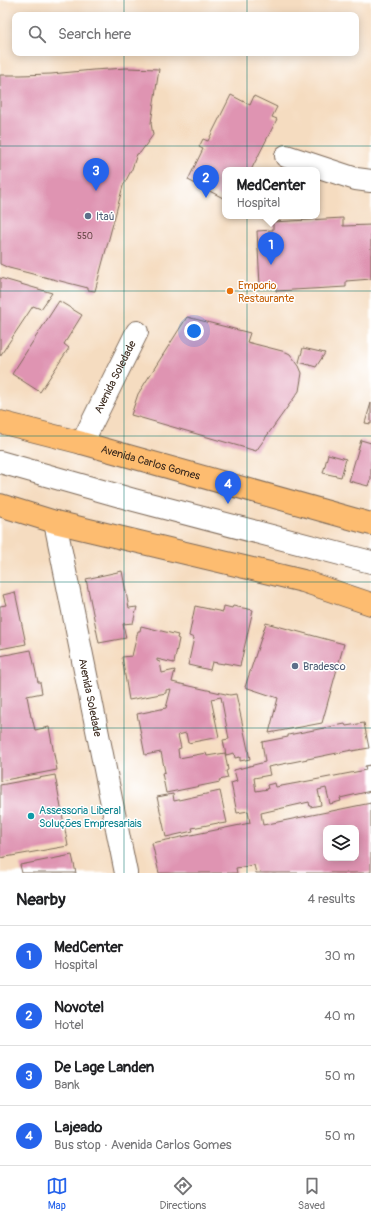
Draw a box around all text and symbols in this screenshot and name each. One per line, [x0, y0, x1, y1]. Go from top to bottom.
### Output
search box [12, 12, 359, 56]
icon: search [26, 23, 48, 45]
text: Search here [58, 25, 131, 44]
pin: 3 [83, 158, 109, 191]
pin: 2 [193, 165, 219, 198]
popup [222, 167, 320, 219]
text: MedCenter [236, 176, 306, 195]
text: Hospital [236, 195, 280, 211]
place label: Itaú [96, 210, 114, 223]
marker: Itaú [83, 211, 93, 221]
house number: 550 [77, 231, 93, 242]
pin: 1 [258, 232, 284, 265]
place label: Emporio Restaurante [238, 279, 295, 305]
marker: Emporio Restaurante [225, 286, 235, 296]
your location [184, 321, 204, 341]
street label: Avenida Soledade [91, 338, 139, 415]
street label: Avenida Carlos Gomes [100, 442, 202, 482]
pin: 4 [215, 471, 241, 504]
street label: Avenida Soledade [76, 657, 105, 738]
place label: Bradesco [303, 660, 346, 673]
marker: Bradesco [290, 661, 300, 671]
place label: Assessoria Liberal Soluções Empresariais [39, 804, 142, 830]
marker: Assessoria Liberal Soluções Empresariais [26, 811, 36, 821]
map controls [323, 825, 359, 861]
button: layers [323, 825, 359, 861]
text: Nearby [16, 889, 65, 910]
text: 4 results [308, 891, 355, 907]
text: MedCenter [54, 938, 123, 957]
text: 1 [26, 948, 32, 964]
text: 30 m [325, 948, 355, 964]
text: Hospital [54, 957, 98, 973]
text: Novotel [54, 998, 104, 1017]
text: 2 [25, 1008, 33, 1024]
text: 40 m [324, 1008, 355, 1024]
text: Hotel [54, 1017, 84, 1033]
text: De Lage Landen [54, 1058, 154, 1077]
text: 3 [25, 1068, 33, 1084]
text: 50 m [325, 1068, 355, 1084]
text: Bank [54, 1077, 80, 1093]
text: Lajeado [54, 1118, 102, 1137]
text: 4 [25, 1128, 33, 1144]
text: 50 m [325, 1128, 355, 1144]
text: Bus stop · Avenida Carlos Gomes [54, 1137, 232, 1153]
tab: Map [46, 1175, 68, 1212]
tab: Directions [160, 1175, 206, 1212]
tab: Saved [298, 1175, 325, 1212]

